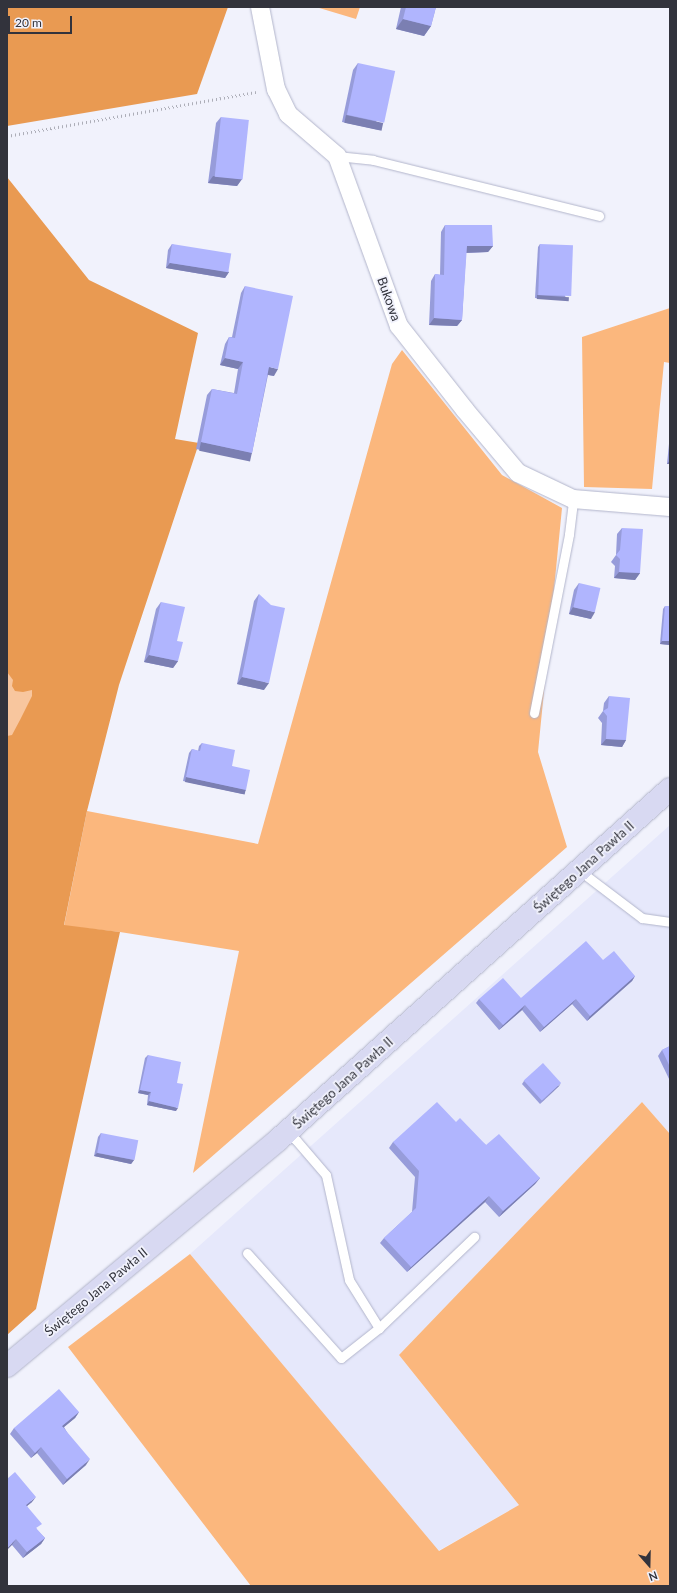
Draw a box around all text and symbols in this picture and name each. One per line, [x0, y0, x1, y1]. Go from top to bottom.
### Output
scale bar [10, 8, 74, 34]
text: 20 m [15, 15, 42, 30]
street label: Bukowa [374, 275, 404, 323]
street label: Świętego Jana Pawła II [531, 818, 637, 916]
street label: Świętego Jana Pawła II [290, 1034, 396, 1132]
street label: Świętego Jana Pawła II [41, 1244, 151, 1340]
north arrow [629, 1545, 669, 1585]
text: N [647, 1569, 659, 1584]

